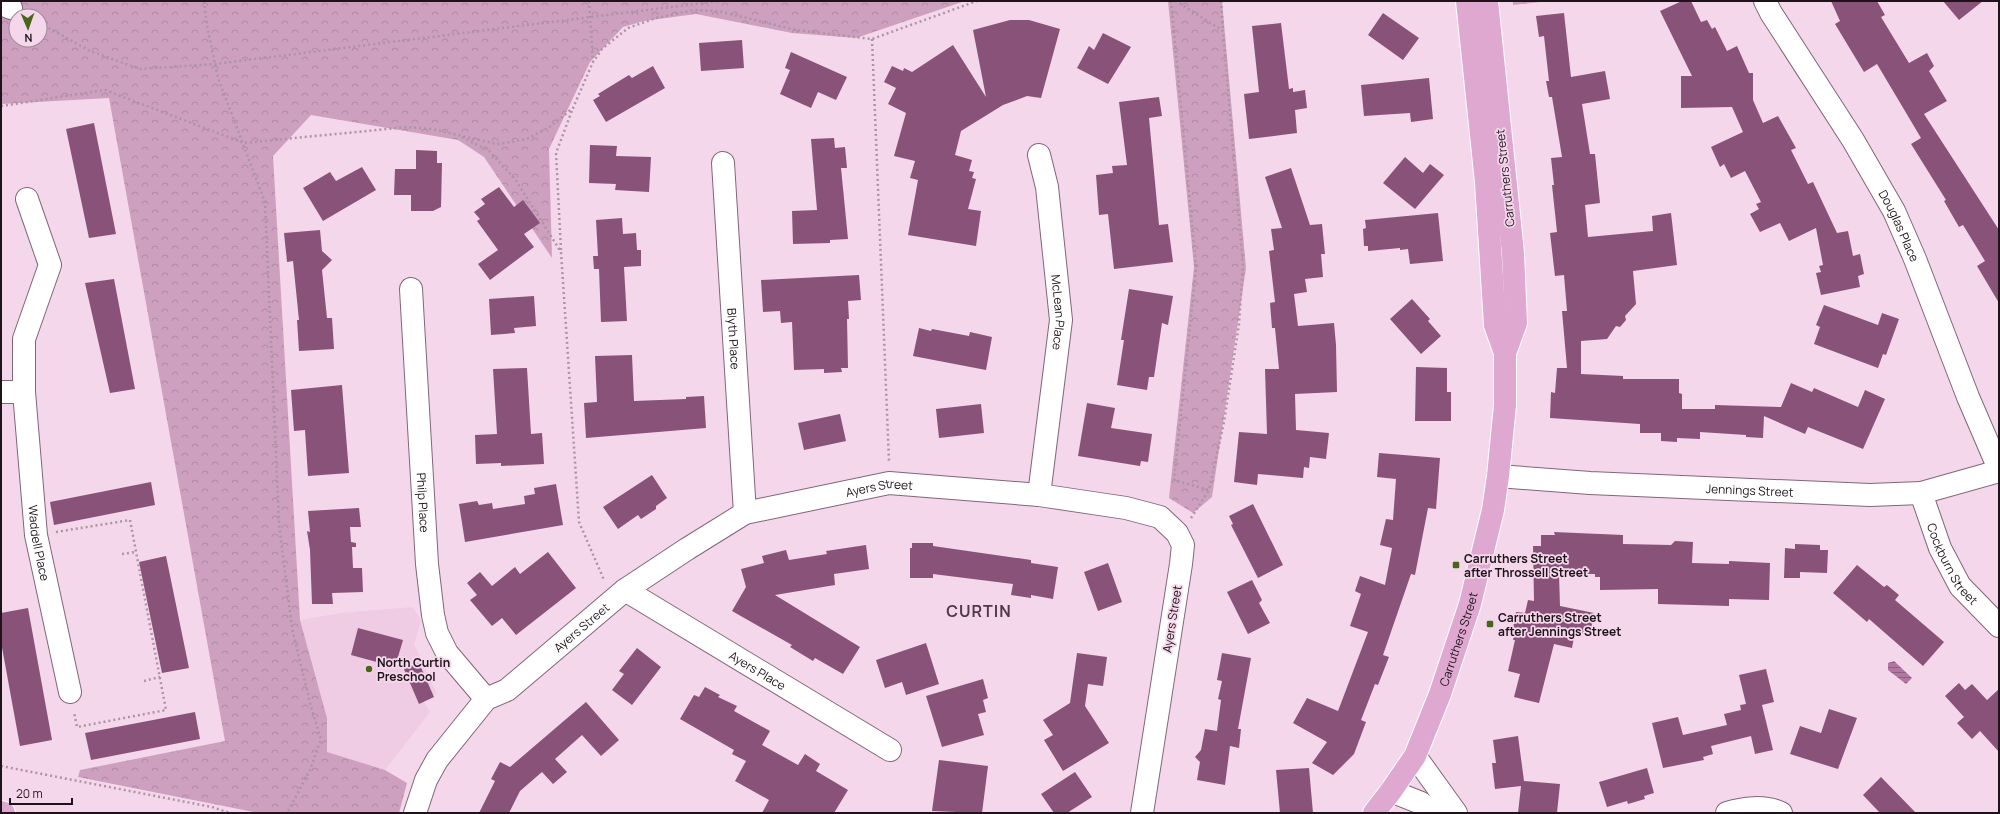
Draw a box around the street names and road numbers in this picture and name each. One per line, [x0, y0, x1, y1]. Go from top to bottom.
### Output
street label: Carruthers Street [1491, 128, 1519, 228]
street label: Douglas Place [1875, 186, 1924, 264]
street label: McLean Place [1048, 274, 1069, 351]
street label: Blyth Place [724, 307, 744, 370]
street label: Philp Place [413, 472, 434, 533]
street label: Ayers Street [844, 474, 914, 500]
street label: Jennings Street [1705, 479, 1794, 500]
street label: Waddell Place [25, 504, 54, 582]
street label: Cockburn Street [1923, 521, 1982, 608]
street label: Ayers Street [1158, 584, 1186, 654]
street label: Carruthers Street [1435, 590, 1481, 688]
street label: Ayers Street [550, 598, 613, 656]
street label: Ayers Place [726, 647, 789, 694]

